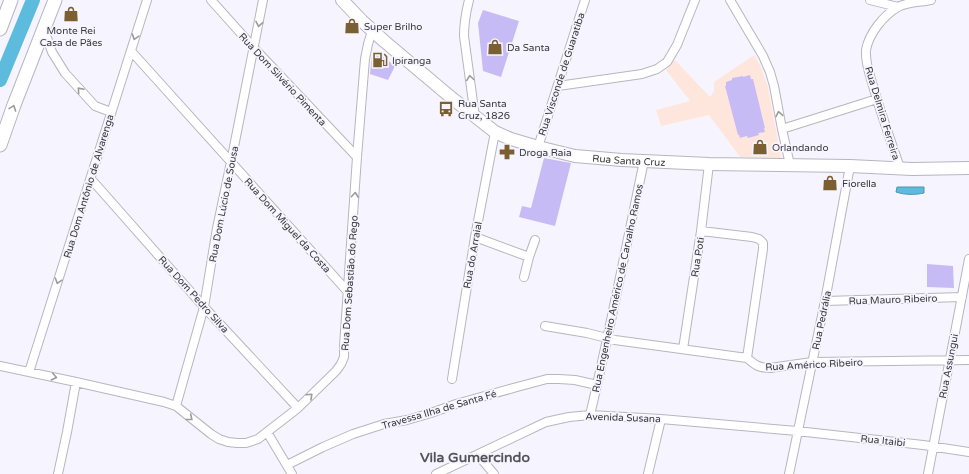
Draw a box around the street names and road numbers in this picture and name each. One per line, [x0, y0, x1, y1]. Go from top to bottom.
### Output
street label: Rua Visconde de Guaratiba [536, 11, 588, 138]
street label: Rua Dom Silvério Pimenta [236, 31, 329, 129]
street label: Rua Delmira Ferreira [862, 65, 902, 161]
street label: Rua Dom Antônio de Alvarenga [61, 113, 117, 260]
street label: Rua Dom Lúcio de Sousa [207, 145, 241, 263]
street label: Rua Santa Cruz [592, 152, 666, 169]
street label: Rua Dom Miguel da Costa [242, 176, 333, 276]
street label: Rua Engenheiro Américo de Carvalho Ramos [590, 183, 646, 394]
street label: Rua Dom Sebastião do Rego [339, 215, 361, 351]
street label: Rua do Arraial [461, 221, 485, 290]
street label: Rua Poti [689, 236, 707, 278]
street label: Rua Dom Pedro Silva [156, 254, 231, 336]
street label: Rua Pedrália [810, 290, 834, 351]
street label: Rua Mauro Ribeiro [848, 292, 938, 308]
street label: Rua Assungui [937, 333, 961, 400]
street label: Rua Américo Ribeiro [765, 356, 863, 374]
street label: Travessa Ilha de Santa Fé [381, 388, 498, 432]
street label: Avenida Susana [585, 411, 661, 425]
street label: Rua Itaibi [860, 433, 906, 449]

